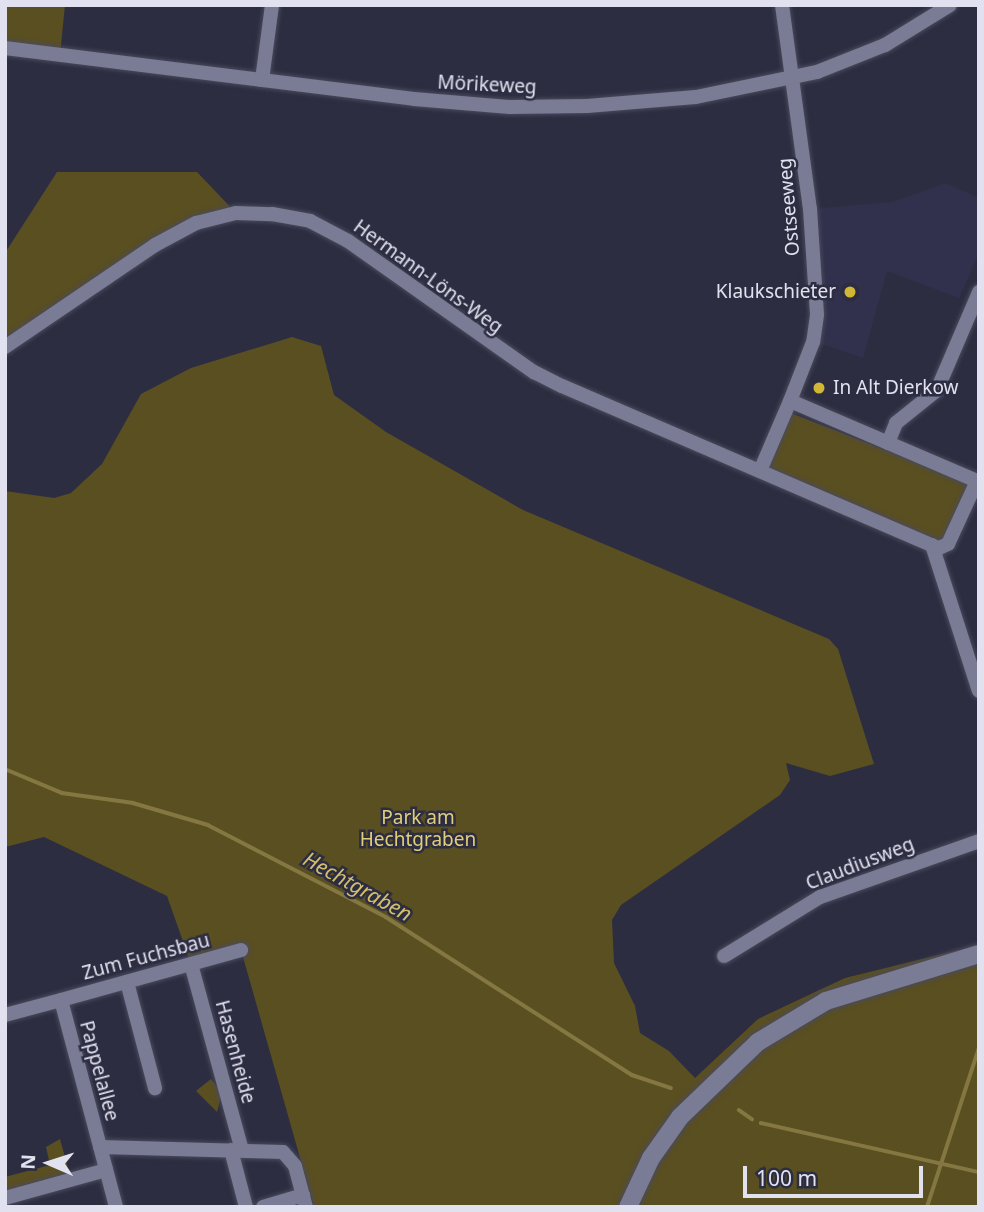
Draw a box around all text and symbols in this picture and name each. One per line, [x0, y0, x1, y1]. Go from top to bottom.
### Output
street label: Mörikeweg [437, 71, 537, 99]
street label: Ostseeweg [773, 157, 805, 257]
street label: Hermann-Löns-Weg [349, 215, 507, 339]
place label: Klaukschieter [716, 281, 836, 303]
marker: Klaukschieter [842, 284, 858, 300]
place label: In Alt Dierkow [833, 377, 958, 399]
marker: In Alt Dierkow [811, 380, 827, 396]
park label: Park am Hechtgraben [360, 807, 476, 851]
street label: Claudiusweg [803, 833, 917, 895]
water label: Hechtgraben [299, 846, 417, 926]
street label: Zum Fuchsbau [80, 929, 212, 985]
street label: Hasenheide [210, 998, 260, 1106]
street label: Pappelallee [75, 1018, 123, 1124]
north arrow [14, 1128, 84, 1198]
scale bar [746, 1152, 926, 1196]
text: N [15, 1154, 41, 1170]
text: 100 m [756, 1164, 817, 1192]

